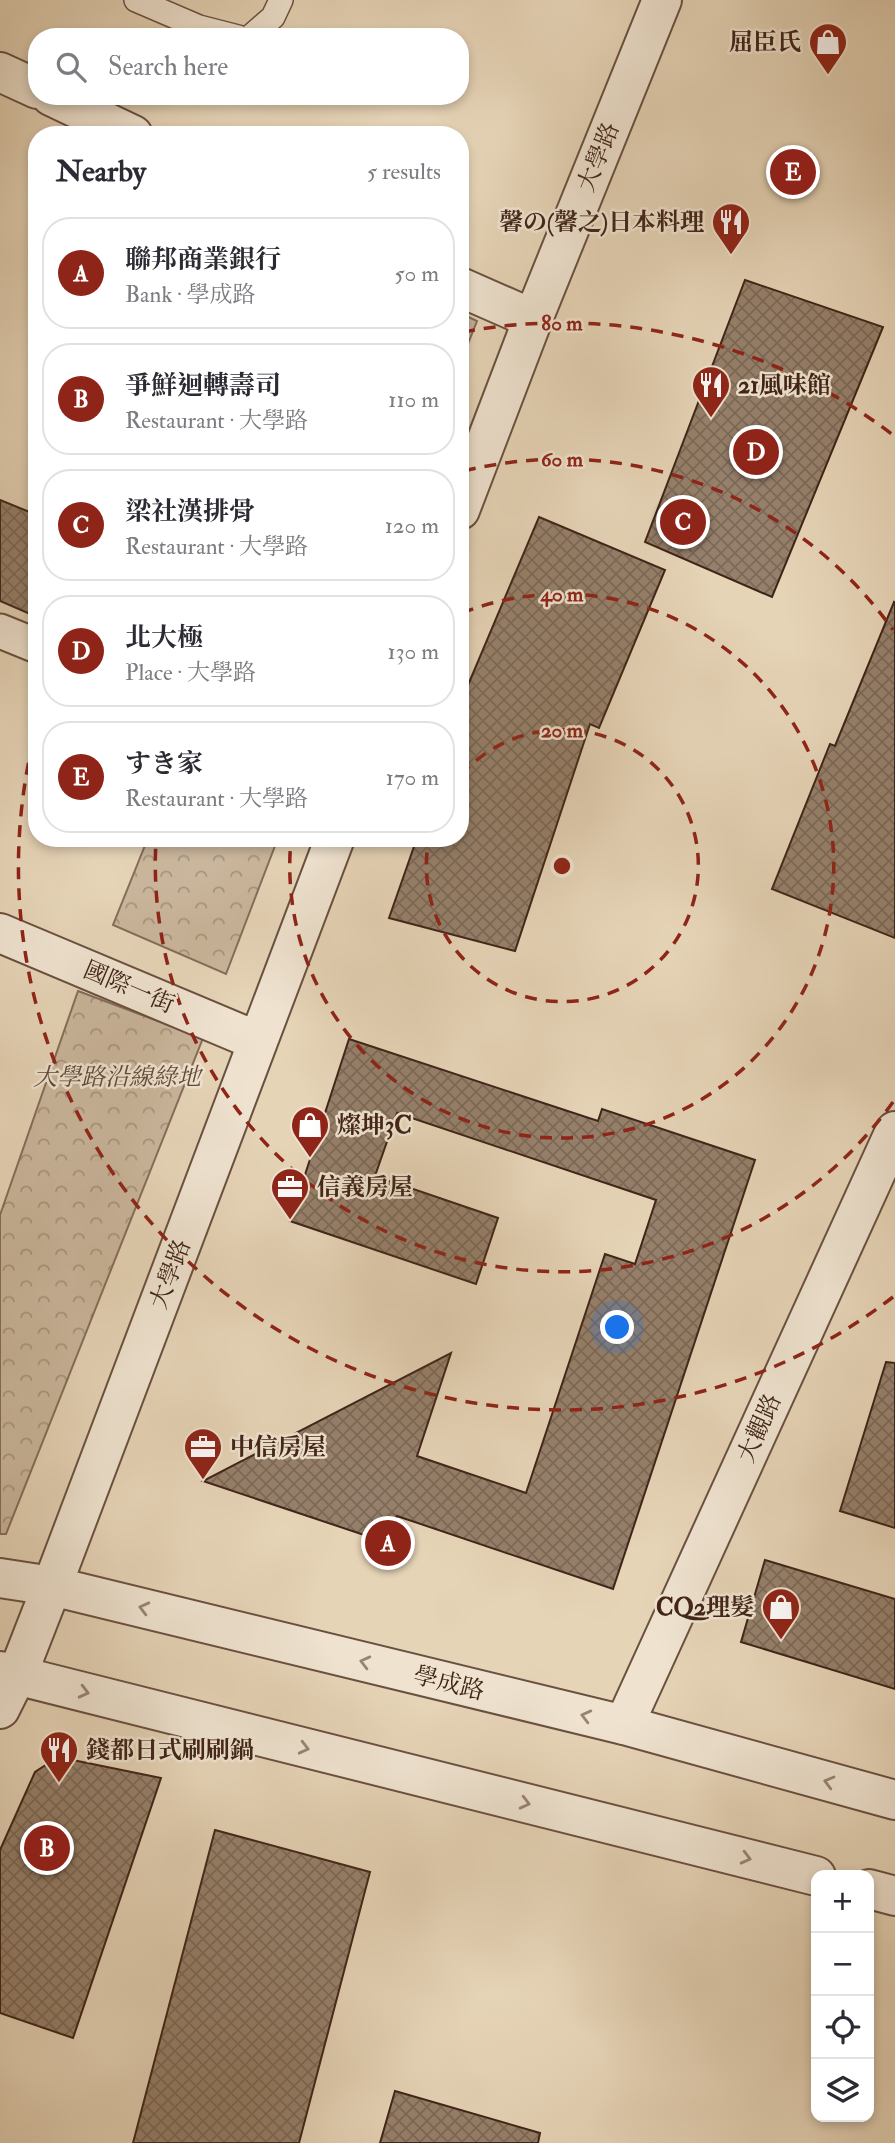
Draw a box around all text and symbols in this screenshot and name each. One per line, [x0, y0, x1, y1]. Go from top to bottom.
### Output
shop icon: 屈臣氏 [807, 21, 849, 76]
place label: 屈臣氏 [729, 27, 801, 58]
search box [28, 28, 469, 105]
icon: search [52, 48, 90, 86]
text: Search here [108, 51, 228, 83]
street label: 大學路 [571, 118, 626, 196]
pin: E [770, 146, 816, 198]
text: Nearby [56, 153, 146, 190]
text: 5 results [367, 157, 441, 186]
restaurant icon: 馨の(馨之)日本料理 [710, 201, 752, 256]
place label: 馨の(馨之)日本料理 [499, 207, 704, 238]
text: 聯邦商業銀行 [125, 244, 281, 276]
text: A [74, 259, 88, 288]
text: 50 m [395, 259, 439, 288]
text: Bank · 學成路 [125, 280, 256, 309]
text: 80 m [541, 310, 583, 337]
restaurant icon: 21風味館 [690, 364, 732, 419]
text: 爭鮮迴轉壽司 [125, 370, 281, 402]
place label: 21風味館 [738, 370, 831, 401]
text: B [73, 385, 89, 414]
text: 110 m [388, 385, 439, 414]
text: Restaurant · 大學路 [125, 406, 308, 435]
pin: D [733, 426, 779, 478]
text: 60 m [541, 446, 584, 473]
text: 梁社漢排骨 [125, 496, 255, 528]
pin: C [660, 496, 706, 548]
text: C [73, 511, 89, 540]
text: 120 m [385, 511, 439, 540]
text: Restaurant · 大學路 [125, 532, 308, 561]
text: 40 m [540, 581, 584, 608]
text: 北大極 [125, 622, 203, 654]
text: D [72, 637, 90, 666]
text: 130 m [387, 637, 439, 666]
text: Place · 大學路 [125, 658, 256, 687]
text: 20 m [541, 717, 584, 744]
text: すき家 [125, 748, 203, 780]
text: E [73, 763, 89, 792]
text: 170 m [386, 763, 439, 792]
text: Restaurant · 大學路 [125, 784, 308, 813]
centre of rings [550, 854, 574, 878]
street label: 國際一街 [79, 954, 179, 1020]
park label: 大學路沿線綠地 [33, 1062, 204, 1093]
shop icon: 燦坤3C [289, 1104, 331, 1159]
place label: 燦坤3C [337, 1110, 412, 1141]
office icon: 信義房屋 [269, 1166, 311, 1221]
place label: 信義房屋 [317, 1172, 413, 1203]
street label: 大學路 [143, 1235, 198, 1313]
your location [600, 1310, 634, 1344]
street label: 大觀路 [731, 1389, 788, 1467]
office icon: 中信房屋 [182, 1426, 224, 1481]
place label: 中信房屋 [230, 1432, 326, 1463]
pin: A [365, 1517, 411, 1569]
shop icon: CQ2理髮 [760, 1586, 802, 1641]
place label: CQ2理髮 [656, 1592, 754, 1623]
one-way arrow [138, 1602, 150, 1616]
one-way arrow [359, 1656, 371, 1670]
street label: 學成路 [410, 1660, 488, 1707]
one-way arrow [77, 1684, 89, 1698]
one-way arrow [580, 1710, 592, 1724]
restaurant icon: 錢都日式刷刷鍋 [38, 1729, 80, 1784]
place label: 錢都日式刷刷鍋 [86, 1735, 254, 1766]
one-way arrow [298, 1740, 310, 1754]
one-way arrow [823, 1775, 835, 1790]
one-way arrow [519, 1795, 531, 1809]
pin: B [24, 1822, 70, 1874]
one-way arrow [739, 1850, 751, 1864]
map controls [811, 1870, 874, 2122]
button: + [811, 1870, 874, 1933]
button: − [811, 1933, 874, 1996]
button: locate [811, 1996, 874, 2059]
button: layers [811, 2059, 874, 2122]

